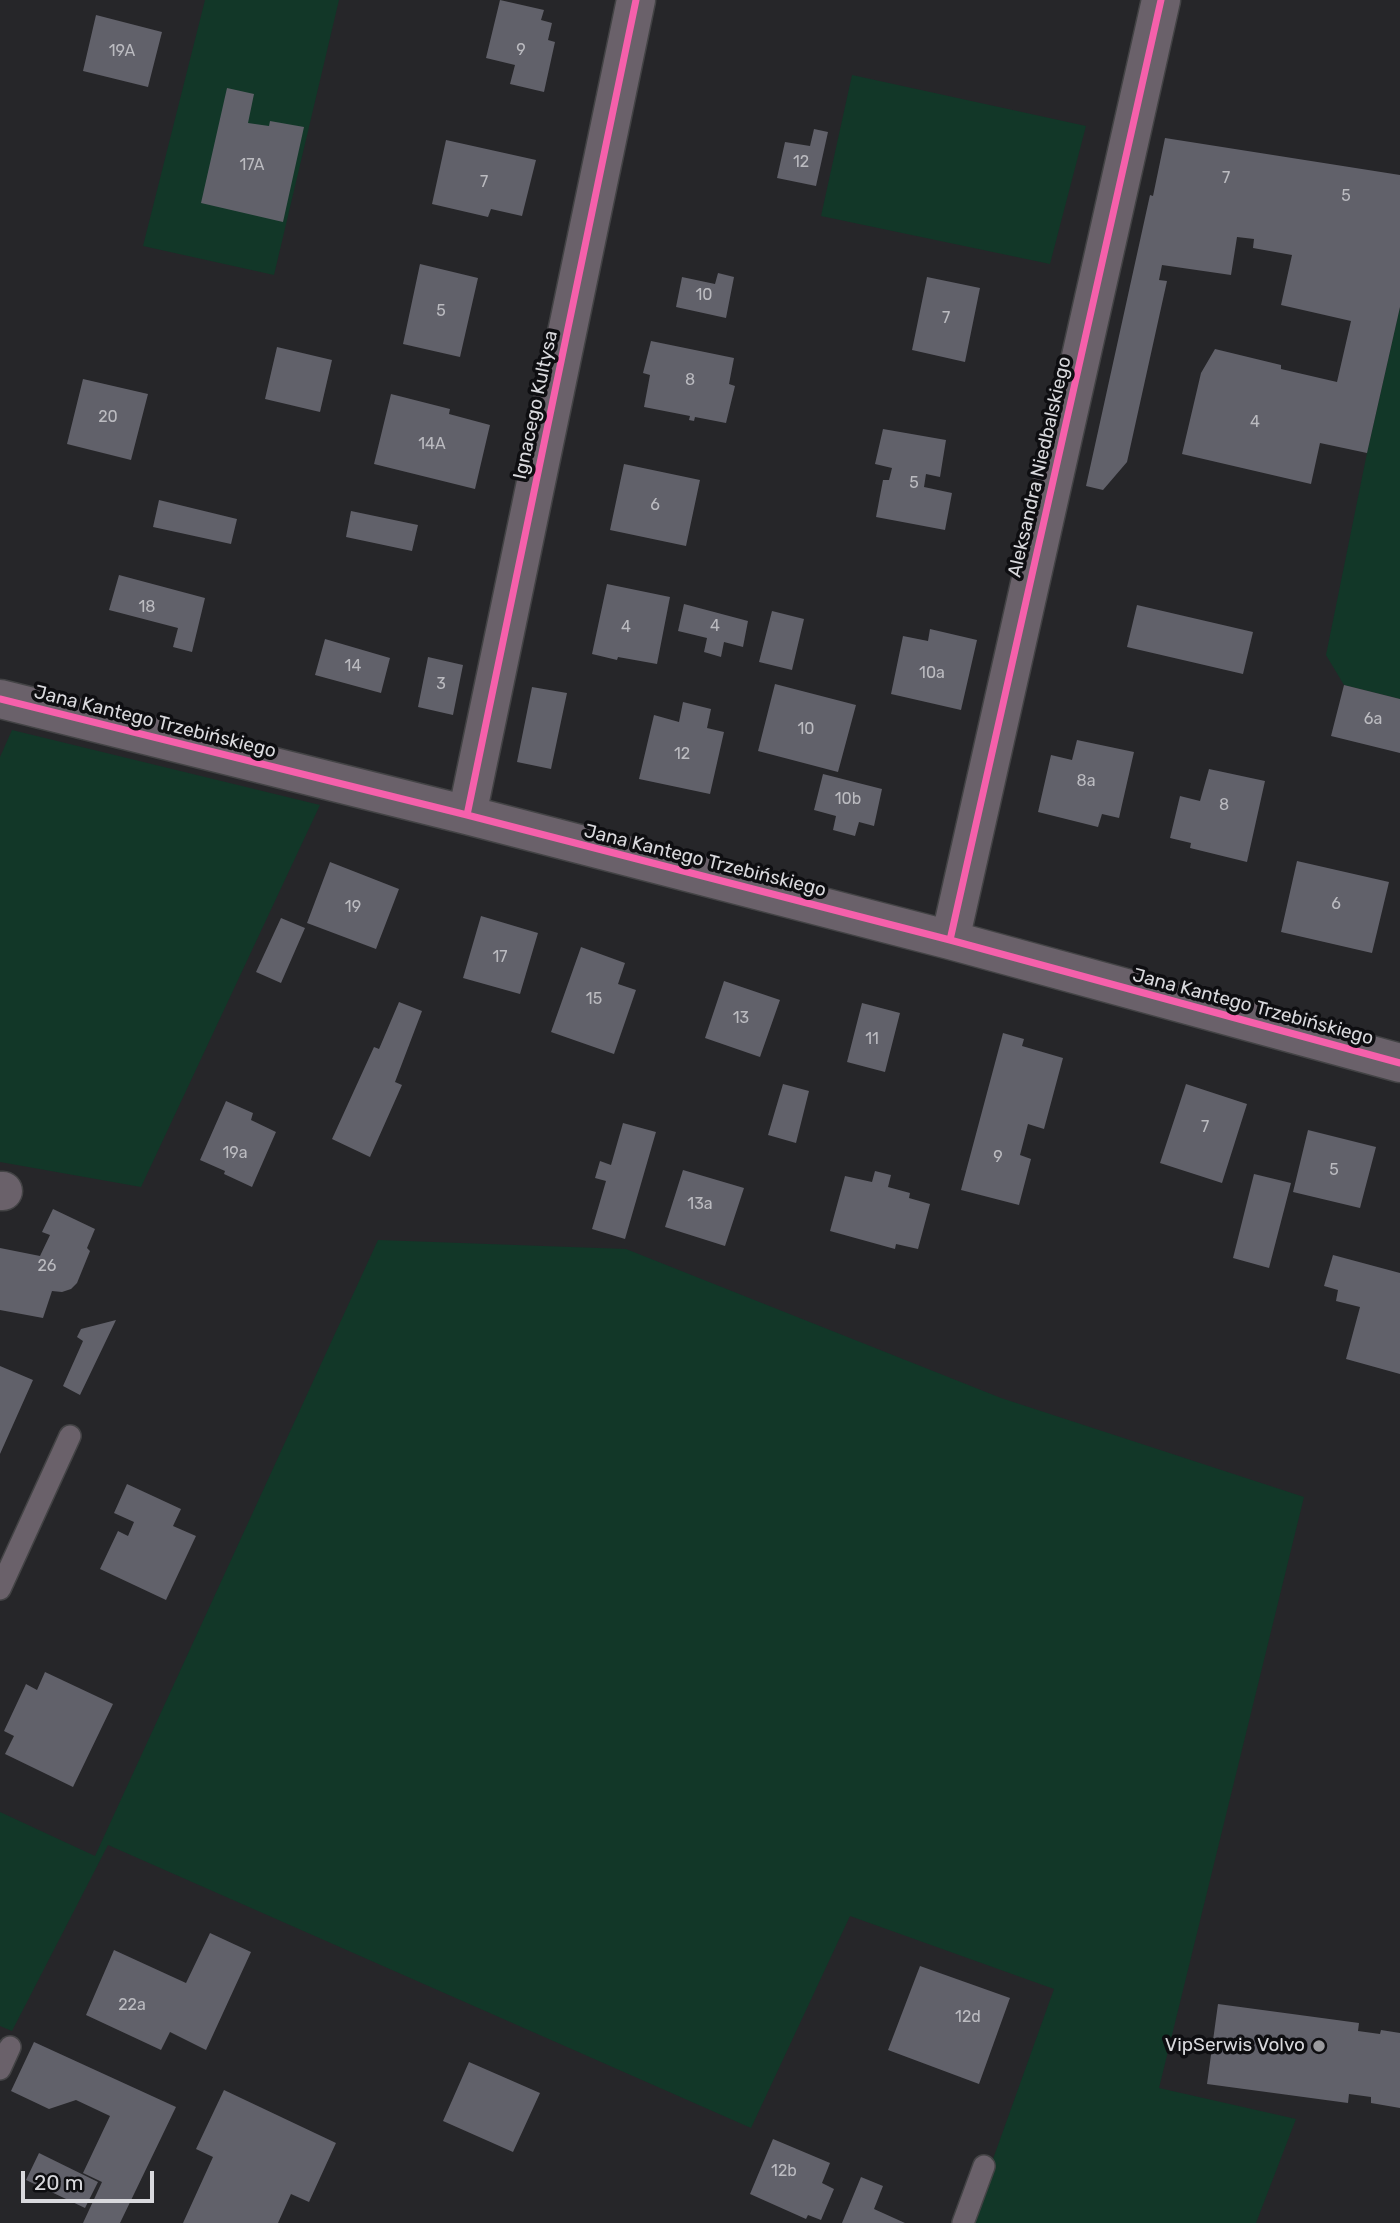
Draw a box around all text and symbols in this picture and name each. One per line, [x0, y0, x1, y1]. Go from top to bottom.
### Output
house number: 9 [516, 40, 526, 60]
house number: 19A [109, 41, 135, 61]
house number: 12 [793, 152, 809, 172]
house number: 17A [240, 155, 264, 175]
house number: 7 [1222, 168, 1230, 188]
house number: 7 [480, 172, 488, 192]
house number: 5 [1341, 186, 1351, 206]
house number: 10 [695, 285, 713, 305]
house number: 5 [436, 301, 446, 321]
house number: 7 [942, 308, 950, 328]
street label: Ignacego Kultysa [509, 329, 563, 481]
street label: Aleksandra Niedbalskiego [1003, 354, 1077, 580]
house number: 8 [685, 370, 695, 390]
house number: 20 [98, 407, 118, 427]
house number: 4 [1250, 412, 1260, 432]
house number: 14A [418, 434, 446, 454]
house number: 5 [909, 473, 919, 493]
house number: 6 [650, 495, 660, 515]
house number: 18 [138, 597, 156, 617]
house number: 4 [710, 616, 720, 636]
house number: 4 [621, 617, 631, 637]
house number: 14 [345, 656, 361, 676]
house number: 10a [919, 663, 945, 683]
house number: 3 [436, 674, 446, 694]
street label: Jana Kantego Trzebińskiego [32, 681, 278, 763]
house number: 6a [1364, 709, 1382, 729]
house number: 10 [797, 719, 815, 739]
house number: 12 [674, 744, 690, 764]
house number: 8a [1076, 771, 1096, 791]
house number: 10b [835, 789, 861, 809]
house number: 8 [1219, 795, 1229, 815]
street label: Jana Kantego Trzebińskiego [582, 820, 828, 902]
house number: 6 [1331, 894, 1341, 914]
house number: 19 [345, 897, 361, 917]
house number: 17 [492, 947, 508, 967]
street label: Jana Kantego Trzebińskiego [1130, 964, 1376, 1050]
house number: 15 [586, 989, 602, 1009]
house number: 13 [733, 1008, 749, 1028]
house number: 11 [865, 1029, 879, 1049]
house number: 7 [1201, 1117, 1209, 1137]
house number: 19a [222, 1143, 248, 1163]
house number: 9 [993, 1147, 1003, 1167]
house number: 5 [1329, 1160, 1339, 1180]
house number: 13a [687, 1194, 713, 1214]
house number: 26 [37, 1256, 57, 1276]
house number: 22a [118, 1995, 146, 2015]
house number: 12d [955, 2007, 981, 2027]
place label: VipSerwis Volvo [1165, 2035, 1305, 2057]
marker: VipSerwis Volvo [1311, 2038, 1327, 2054]
scale bar [24, 2156, 158, 2200]
house number: 12b [771, 2161, 797, 2181]
text: 20 m [34, 2170, 83, 2195]

